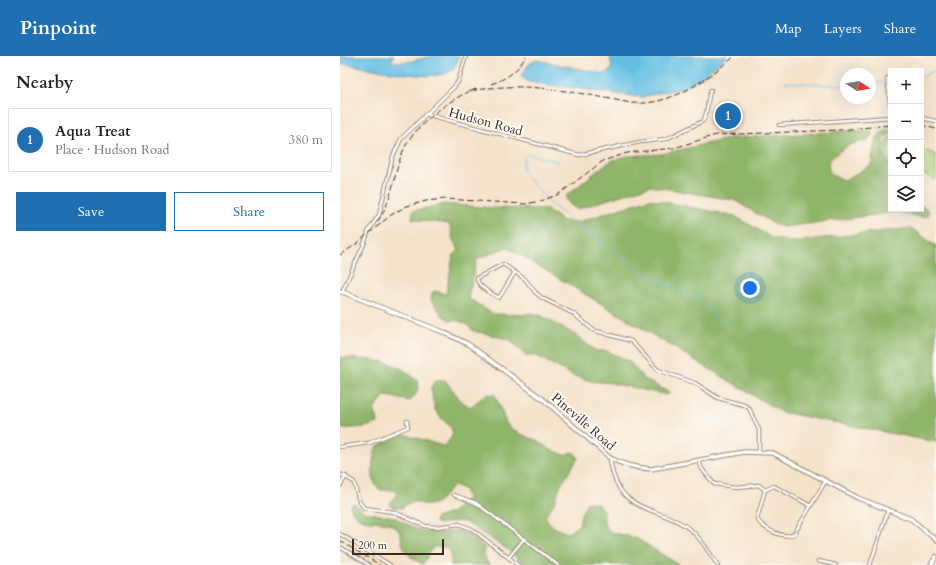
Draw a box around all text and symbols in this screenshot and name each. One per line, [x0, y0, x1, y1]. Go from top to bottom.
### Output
text: Pinpoint [20, 15, 97, 41]
text: Map [775, 19, 802, 38]
text: Layers [824, 19, 862, 38]
text: Share [884, 19, 916, 38]
north arrow [840, 68, 876, 104]
map controls [888, 68, 924, 212]
button: + [888, 68, 924, 104]
text: Nearby [16, 71, 73, 94]
pin: 1 [715, 101, 741, 131]
street label: Hudson Road [447, 103, 525, 140]
button: − [888, 104, 924, 140]
text: Aqua Treat [55, 121, 131, 141]
text: 1 [27, 131, 33, 149]
text: 380 m [289, 131, 323, 149]
button: locate [888, 140, 924, 176]
text: Place · Hudson Road [55, 141, 169, 159]
button: layers [888, 176, 924, 212]
button: Save [16, 192, 166, 231]
button: Share [174, 192, 324, 231]
your location [740, 278, 760, 298]
street label: Pineville Road [547, 389, 619, 455]
scale bar [352, 537, 444, 556]
text: 200 m [358, 538, 387, 553]

